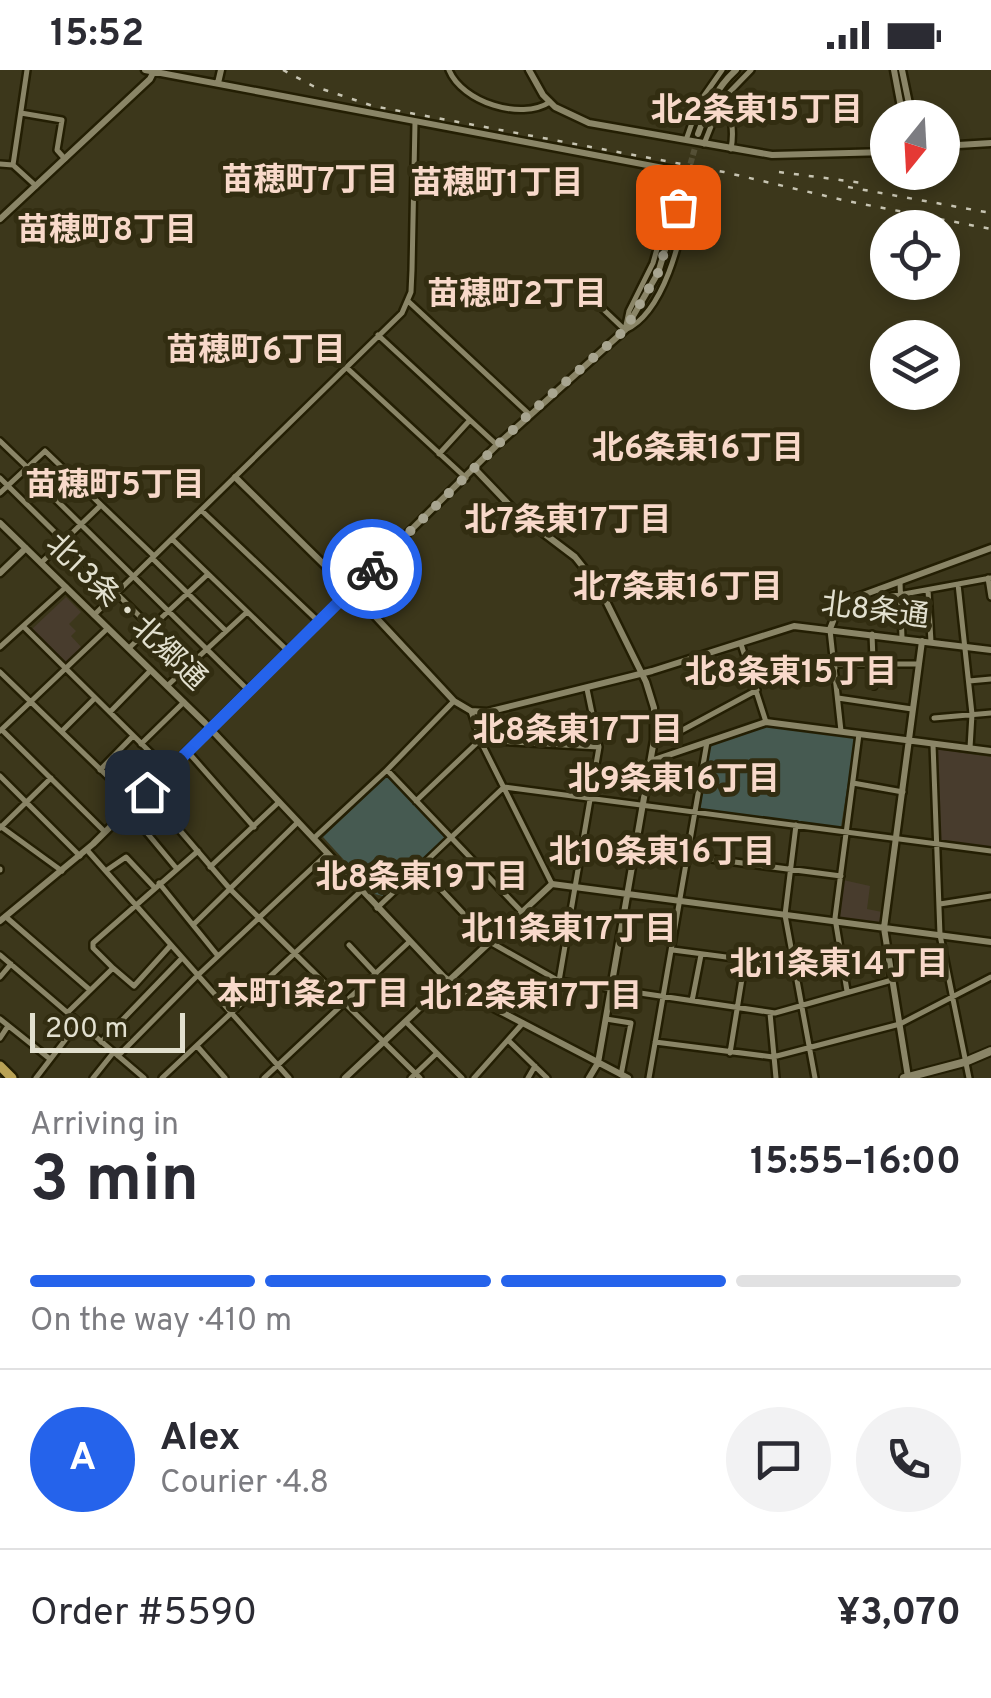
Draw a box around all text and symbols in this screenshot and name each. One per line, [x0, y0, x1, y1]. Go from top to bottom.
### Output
text: 15:52 [50, 11, 144, 60]
district label: 北2条東15丁目 [651, 92, 863, 132]
north arrow [870, 100, 960, 190]
map controls [870, 100, 960, 410]
district label: 苗穂町7丁目 [221, 162, 399, 202]
district label: 苗穂町1丁目 [411, 165, 583, 205]
pin [636, 165, 721, 250]
icon: bag [651, 180, 706, 235]
button: locate [870, 210, 960, 300]
district label: 苗穂町8丁目 [17, 212, 197, 252]
district label: 苗穂町2丁目 [427, 276, 607, 316]
button: layers [870, 320, 960, 410]
district label: 苗穂町6丁目 [166, 332, 346, 372]
district label: 北6条東16丁目 [592, 430, 804, 470]
district label: 苗穂町5丁目 [25, 467, 205, 507]
district label: 北7条東17丁目 [464, 502, 672, 542]
courier [322, 519, 422, 619]
street label: 北13条・北郷通 [37, 527, 213, 699]
icon: bike [345, 542, 400, 597]
district label: 北7条東16丁目 [573, 569, 783, 609]
street label: 北8条通 [819, 587, 931, 637]
district label: 北8条東15丁目 [685, 654, 897, 694]
district label: 北8条東17丁目 [473, 712, 683, 752]
pin [105, 750, 190, 835]
district label: 北9条東16丁目 [568, 761, 780, 801]
icon: home [120, 765, 175, 820]
district label: 北10条東16丁目 [549, 834, 775, 874]
district label: 北8条東19丁目 [316, 859, 528, 899]
district label: 北11条東17丁目 [461, 911, 677, 951]
district label: 北11条東14丁目 [730, 946, 949, 986]
district label: 本町1条2丁目 [217, 976, 409, 1016]
district label: 北12条東17丁目 [420, 978, 642, 1018]
scale bar [30, 1008, 185, 1053]
text: 200 m [45, 1012, 128, 1048]
text: Arriving in [30, 1106, 179, 1146]
text: 15:55–16:00 [750, 1139, 961, 1188]
text: 3 min [30, 1142, 199, 1224]
text: On the way · 410 m [30, 1302, 292, 1342]
button: chat [726, 1407, 831, 1512]
button: phone [856, 1407, 961, 1512]
text: Alex [160, 1415, 240, 1464]
text: A [69, 1435, 96, 1484]
text: Courier · 4.8 [160, 1464, 329, 1504]
text: Order #5590 [30, 1590, 257, 1639]
text: ¥3,070 [837, 1590, 961, 1639]

